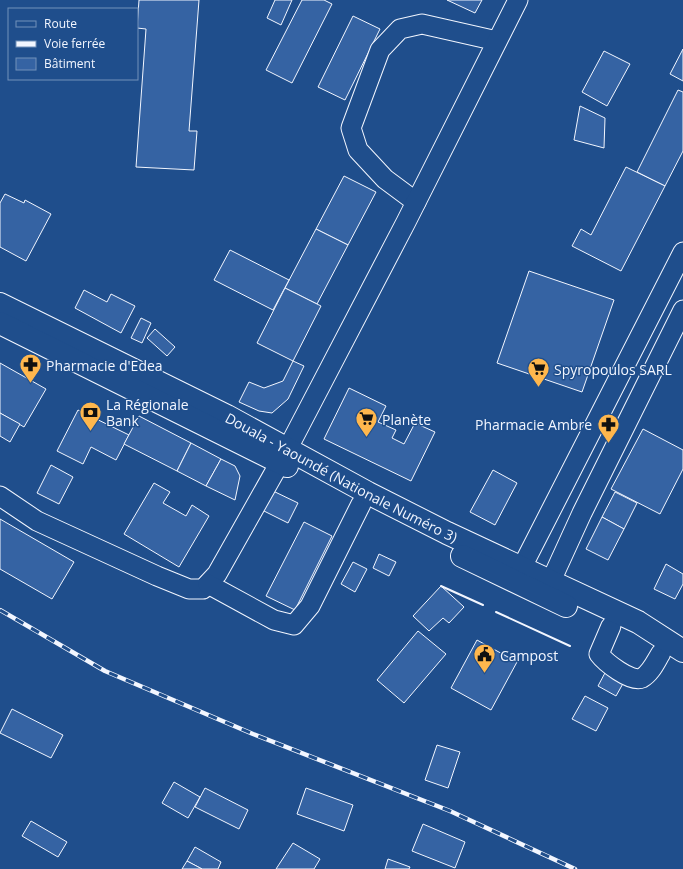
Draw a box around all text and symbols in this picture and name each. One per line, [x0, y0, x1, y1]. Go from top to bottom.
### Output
legend [8, 8, 138, 80]
text: Route [44, 15, 77, 32]
text: Voie ferrée [44, 35, 106, 52]
text: Bâtiment [44, 55, 95, 72]
pharmacy icon: Pharmacie d'Edea [17, 352, 43, 385]
place label: Pharmacie d'Edea [46, 356, 163, 375]
supermarket icon: Spyropoulos SARL [525, 356, 551, 389]
place label: Spyropoulos SARL [554, 360, 672, 379]
place label: La Régionale Bank [106, 395, 189, 430]
bank icon: La Régionale Bank [78, 399, 104, 432]
supermarket icon: Planète [353, 406, 379, 439]
street label: Douala - Yaoundé (Nationale Numéro 3) [222, 408, 461, 546]
place label: Planète [382, 410, 431, 429]
pharmacy icon: Pharmacie Ambre [595, 411, 621, 444]
place label: Pharmacie Ambre [475, 415, 592, 434]
public building icon: Campost [471, 642, 497, 675]
place label: Campost [500, 646, 558, 665]

